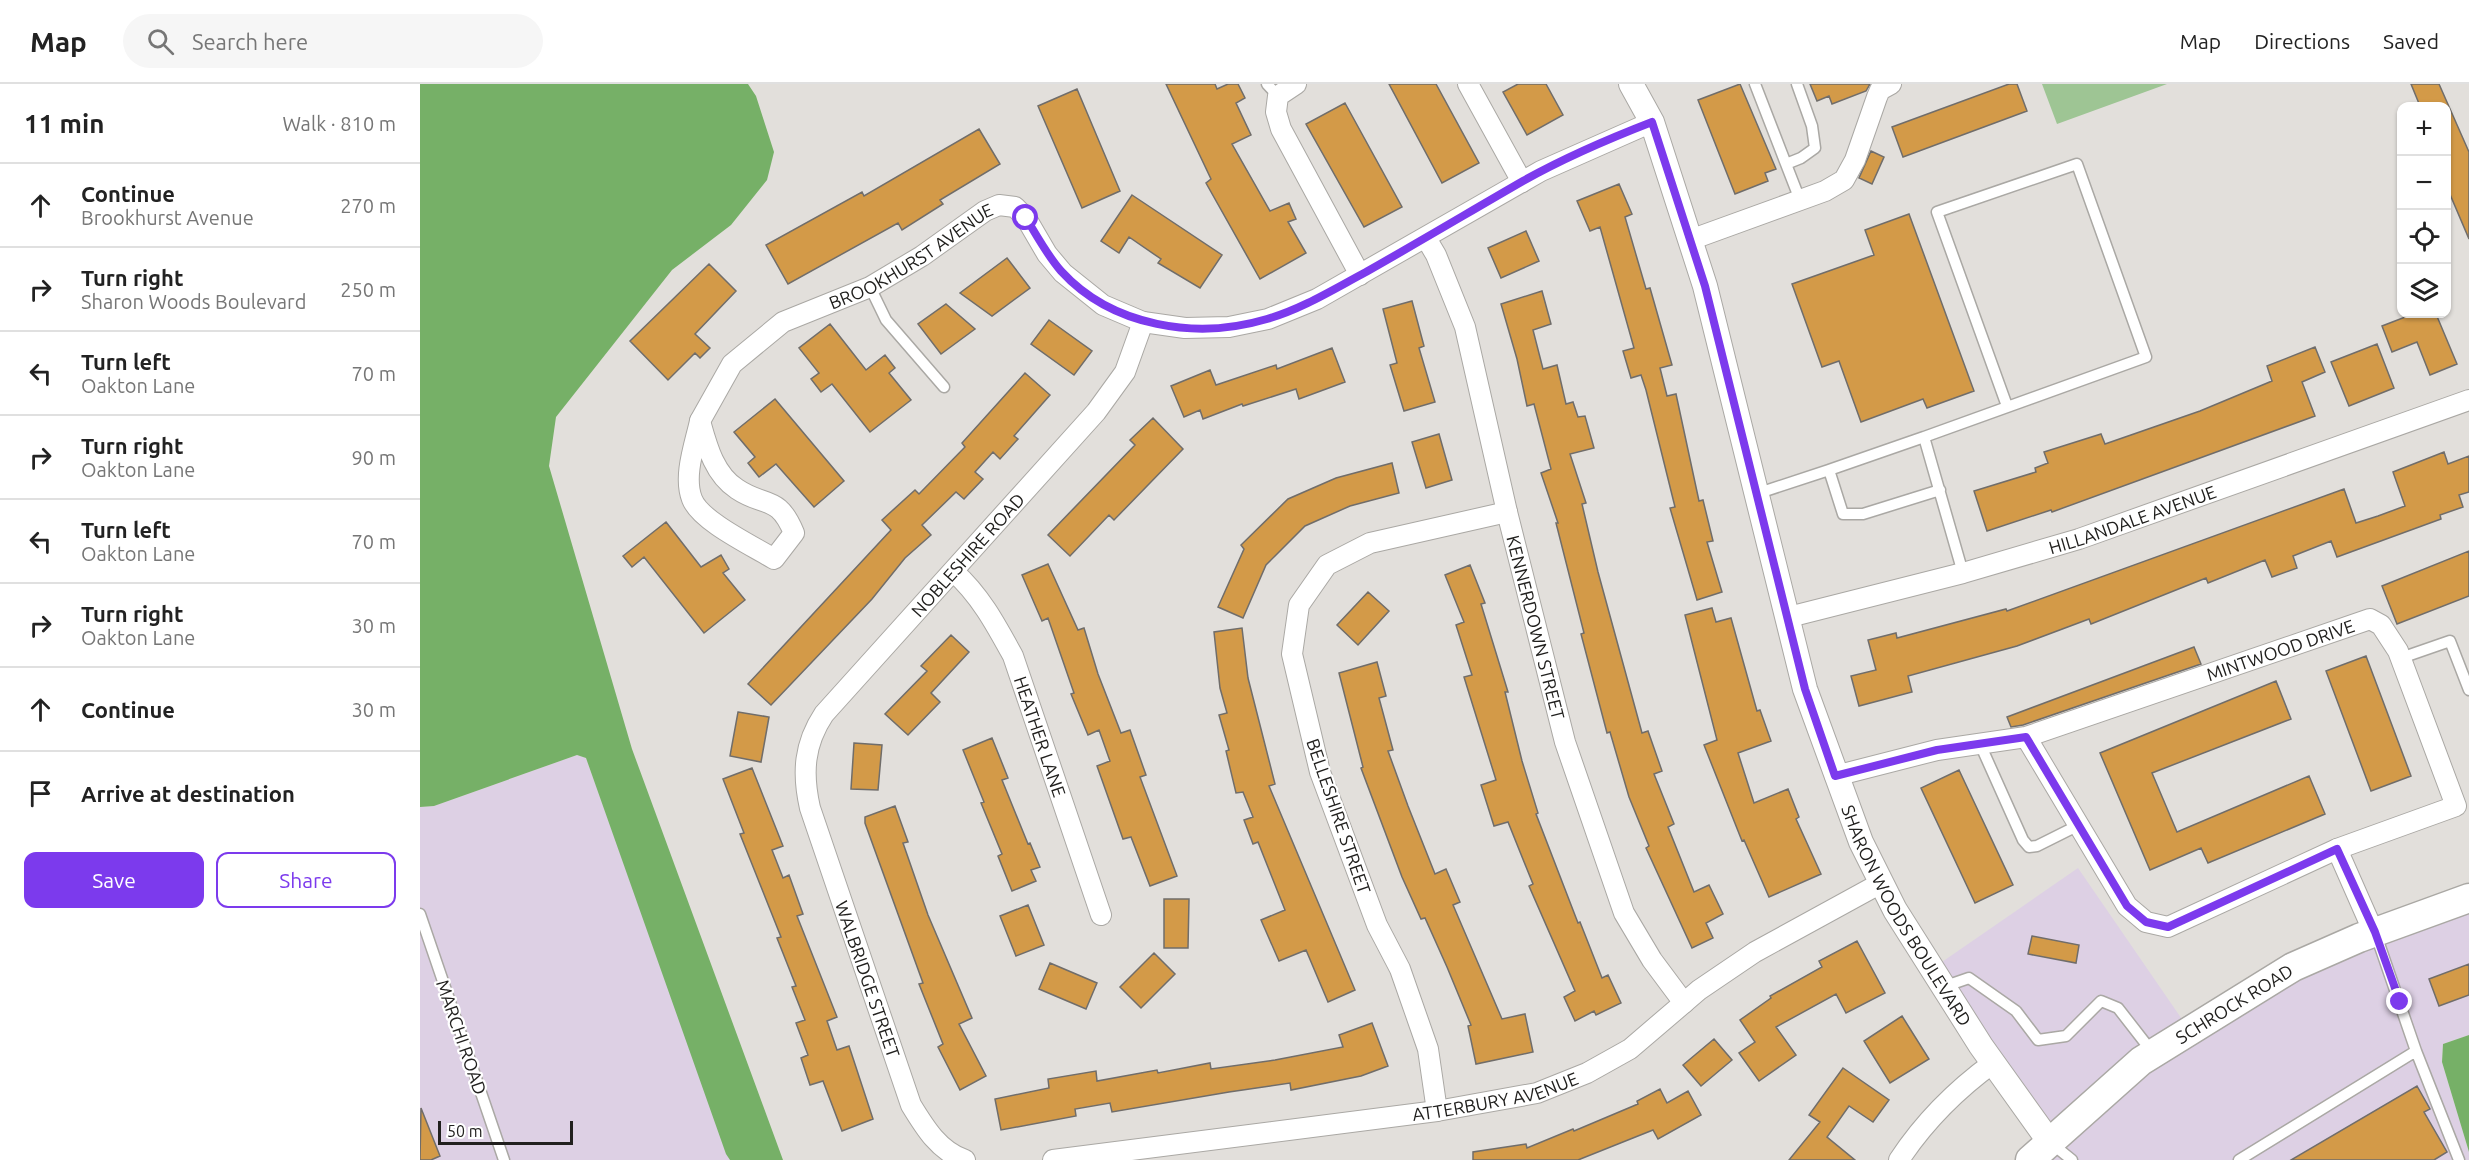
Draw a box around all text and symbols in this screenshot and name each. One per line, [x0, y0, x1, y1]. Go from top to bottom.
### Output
search box [123, 14, 543, 68]
icon: search [144, 25, 177, 58]
text: Map [30, 26, 87, 57]
text: Search here [192, 29, 308, 54]
text: Map [2180, 29, 2221, 53]
text: Directions [2254, 29, 2350, 53]
text: Saved [2383, 29, 2439, 53]
map controls [2397, 102, 2451, 318]
button: + [2397, 102, 2451, 156]
text: 11 min [24, 109, 104, 138]
text: Walk · 810 m [283, 112, 396, 135]
button: − [2397, 156, 2451, 210]
text: Continue [81, 181, 175, 206]
icon: ahead [24, 189, 57, 222]
text: 270 m [340, 194, 396, 217]
street label: BROOKHURST AVENUE [826, 199, 996, 313]
route start [1012, 204, 1038, 230]
text: Brookhurst Avenue [81, 206, 254, 229]
button: locate [2397, 210, 2451, 264]
button: layers [2397, 264, 2451, 318]
text: Turn right [81, 265, 183, 290]
icon: right [24, 273, 57, 306]
text: 250 m [340, 278, 396, 301]
text: Sharon Woods Boulevard [81, 290, 306, 313]
text: Turn left [81, 349, 171, 374]
icon: left [24, 357, 57, 390]
text: 70 m [352, 362, 396, 385]
text: Oakton Lane [81, 374, 195, 397]
text: Turn right [81, 433, 183, 458]
icon: right [24, 441, 57, 474]
text: 90 m [352, 446, 396, 469]
text: Oakton Lane [81, 458, 195, 481]
street label: HILLANDALE AVENUE [2046, 481, 2219, 557]
street label: NOBLESHIRE ROAD [907, 489, 1028, 620]
text: Turn left [81, 517, 171, 542]
icon: left [24, 525, 57, 558]
text: 70 m [352, 530, 396, 553]
street label: KENNERDOWN STREET [1503, 533, 1569, 722]
text: Oakton Lane [81, 542, 195, 565]
text: Turn right [81, 601, 183, 626]
icon: right [24, 609, 57, 642]
text: 30 m [352, 614, 396, 637]
street label: MINTWOOD DRIVE [2204, 615, 2357, 684]
text: Oakton Lane [81, 626, 195, 649]
street label: HEATHER LANE [1011, 673, 1070, 799]
icon: ahead [24, 693, 57, 726]
text: Continue [81, 697, 175, 722]
text: 30 m [352, 698, 396, 721]
street label: BELLESHIRE STREET [1303, 736, 1375, 896]
icon: arrive [24, 777, 57, 810]
text: Arrive at destination [81, 781, 295, 806]
street label: SHARON WOODS BOULEVARD [1838, 802, 1976, 1029]
button: Save [24, 852, 204, 908]
button: Share [216, 852, 396, 908]
street label: WALBRIDGE STREET [832, 898, 904, 1060]
street label: SCHROCK ROAD [2172, 960, 2296, 1047]
street label: MARCHI ROAD [433, 977, 491, 1097]
route end [2386, 988, 2412, 1014]
street label: ATTERBURY AVENUE [1411, 1068, 1581, 1124]
scale bar [438, 1118, 573, 1146]
text: 50 m [447, 1122, 483, 1140]

